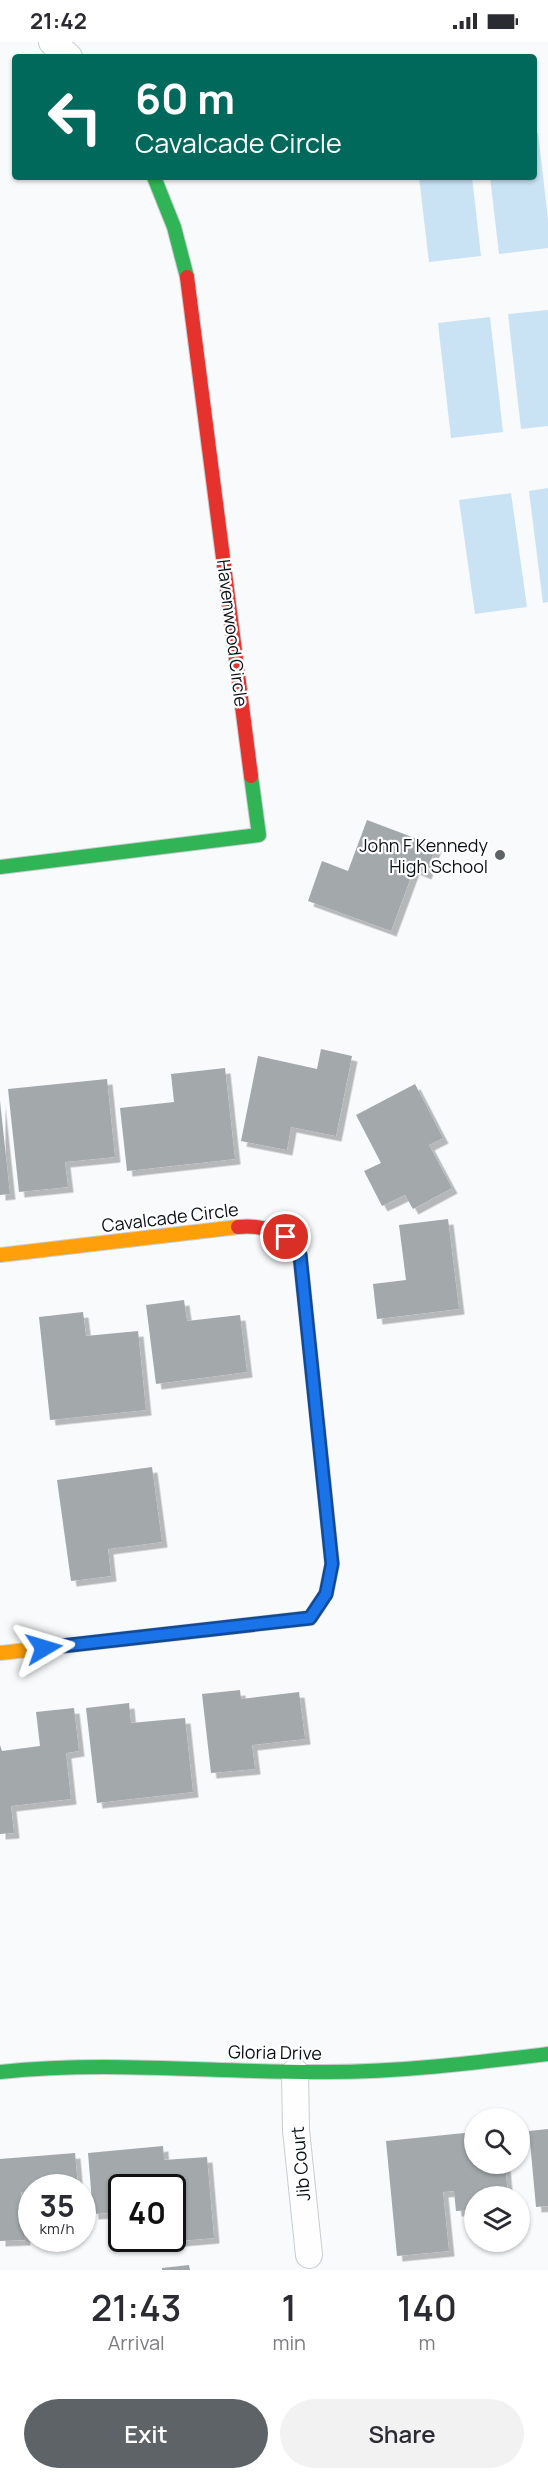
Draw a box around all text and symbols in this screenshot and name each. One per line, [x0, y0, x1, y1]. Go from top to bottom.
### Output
text: 21:42 [30, 6, 87, 36]
text: 60 m [135, 69, 235, 127]
icon: left [36, 78, 114, 156]
text: Cavalcade Circle [135, 124, 342, 161]
street label: Havenwood Circle [212, 558, 254, 708]
place label: John F Kennedy High School [359, 833, 489, 878]
marker: John F Kennedy High School [493, 848, 507, 862]
street label: Cavalcade Circle [100, 1197, 240, 1237]
pin [260, 1211, 311, 1262]
icon: arrive [269, 1220, 302, 1253]
position arrow [12, 1616, 76, 1680]
street label: Gloria Drive [228, 2039, 322, 2065]
map controls [464, 2108, 530, 2252]
button: search [464, 2108, 530, 2174]
street label: Jib Court [285, 2126, 315, 2202]
speed limit sign: 40 [108, 2174, 186, 2252]
text: 35 [39, 2185, 75, 2226]
button: layers [464, 2186, 530, 2252]
text: km/h [40, 2218, 74, 2239]
text: 21:43 [91, 2283, 181, 2332]
text: 1 [282, 2283, 297, 2332]
text: 140 [397, 2283, 457, 2332]
text: Arrival [108, 2329, 165, 2356]
text: min [272, 2329, 306, 2356]
text: m [419, 2329, 435, 2356]
button: Exit [24, 2399, 268, 2468]
button: Share [280, 2399, 524, 2468]

